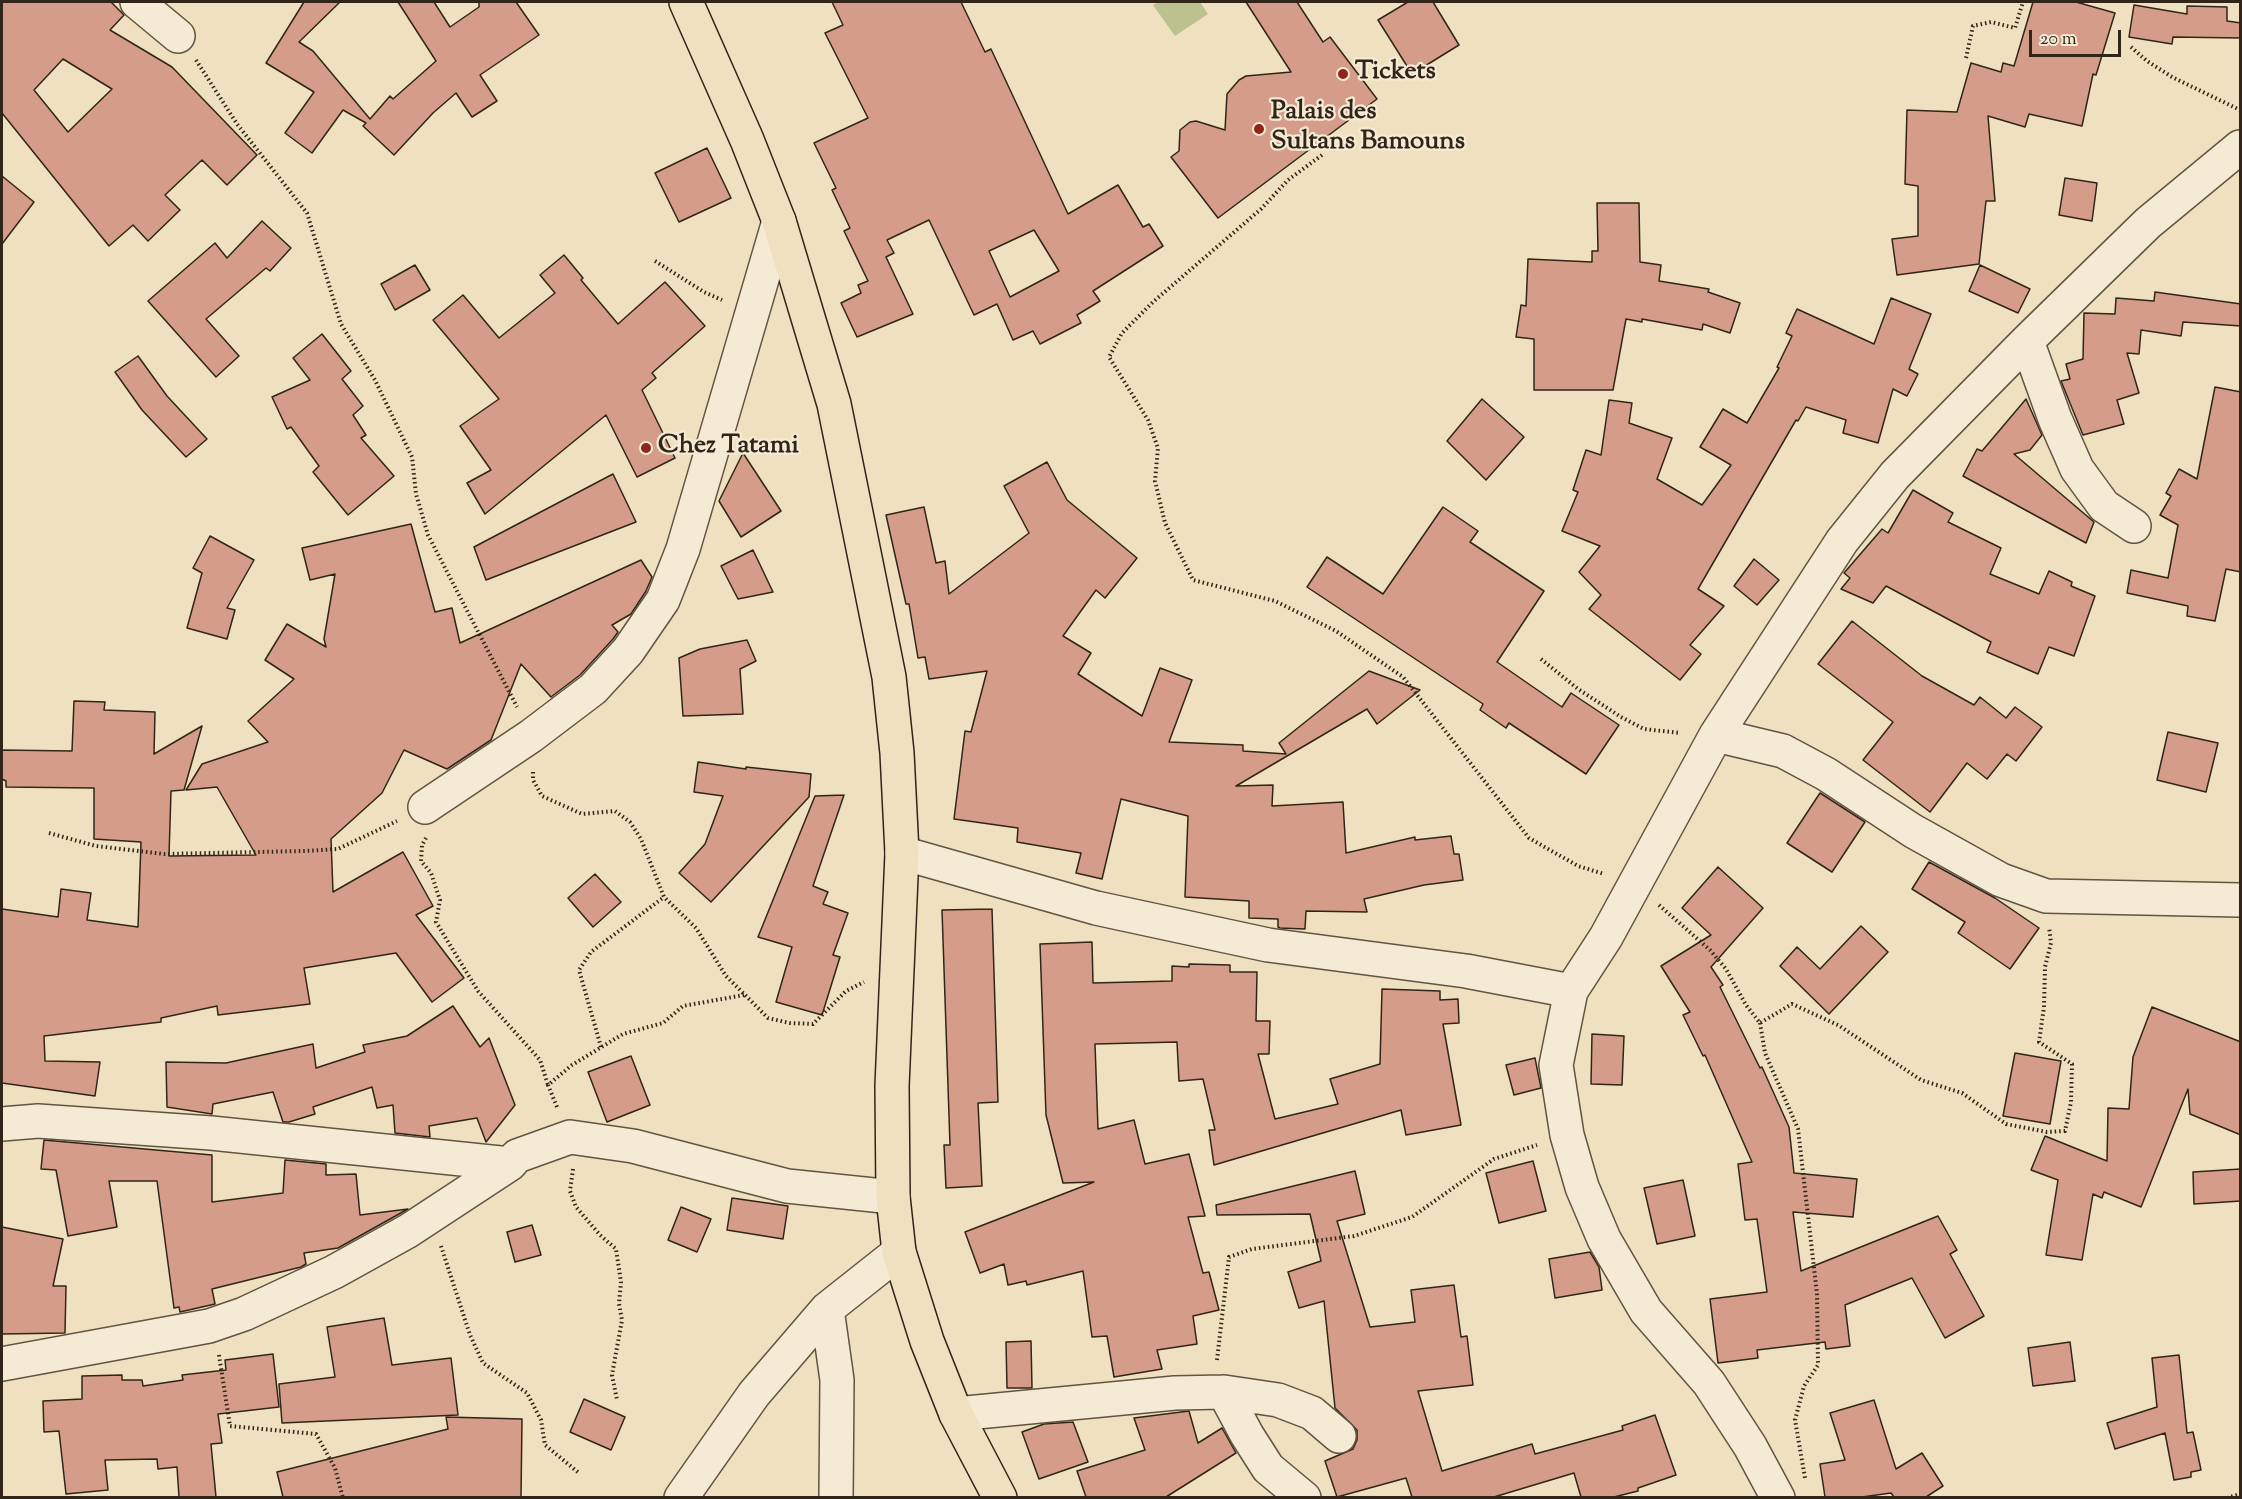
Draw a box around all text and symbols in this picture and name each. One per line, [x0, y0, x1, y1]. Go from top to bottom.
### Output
scale bar [2032, 18, 2124, 56]
text: 20 m [2040, 27, 2077, 53]
place label: Tickets [1355, 58, 1436, 90]
marker: Tickets [1336, 67, 1350, 81]
place label: Palais des Sultans Bamouns [1271, 98, 1465, 160]
marker: Palais des Sultans Bamouns [1252, 122, 1266, 136]
place label: Chez Tatami [658, 432, 799, 464]
marker: Chez Tatami [639, 441, 653, 455]

